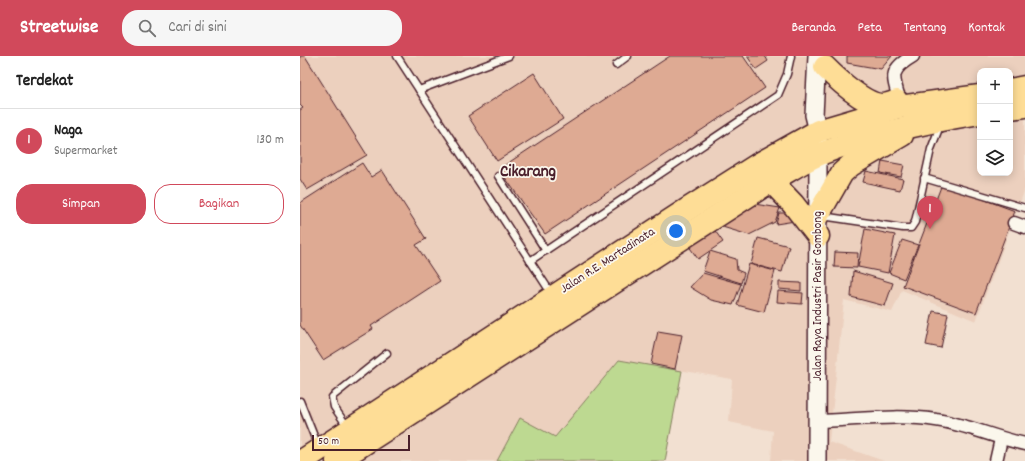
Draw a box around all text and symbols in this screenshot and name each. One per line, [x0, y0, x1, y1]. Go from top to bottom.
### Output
search box [122, 10, 402, 46]
text: Streetwise [20, 15, 98, 42]
icon: search [136, 17, 158, 39]
text: Cari di sini [168, 17, 226, 39]
text: Beranda [791, 18, 836, 38]
text: Peta [858, 18, 882, 38]
text: Tentang [904, 18, 946, 38]
text: Kontak [968, 18, 1005, 38]
map controls [977, 68, 1013, 176]
button: + [977, 68, 1013, 104]
text: Terdekat [16, 70, 73, 94]
button: − [977, 104, 1013, 140]
text: Naga [54, 120, 82, 142]
text: 1 [28, 131, 30, 150]
text: 130 m [256, 131, 284, 150]
button: layers [977, 140, 1013, 176]
text: Supermarket [54, 142, 118, 161]
district label: Cikarang [500, 161, 556, 185]
button: Simpan [16, 184, 146, 224]
button: Bagikan [154, 184, 284, 224]
pin: 1 [917, 196, 943, 229]
street label: Jalan Raya Industri Pasir Gombong [809, 211, 828, 381]
your location [666, 221, 686, 241]
street label: Jalan R.E. Martadinata [557, 223, 660, 299]
scale bar [312, 433, 410, 452]
text: 50 m [318, 434, 339, 450]

